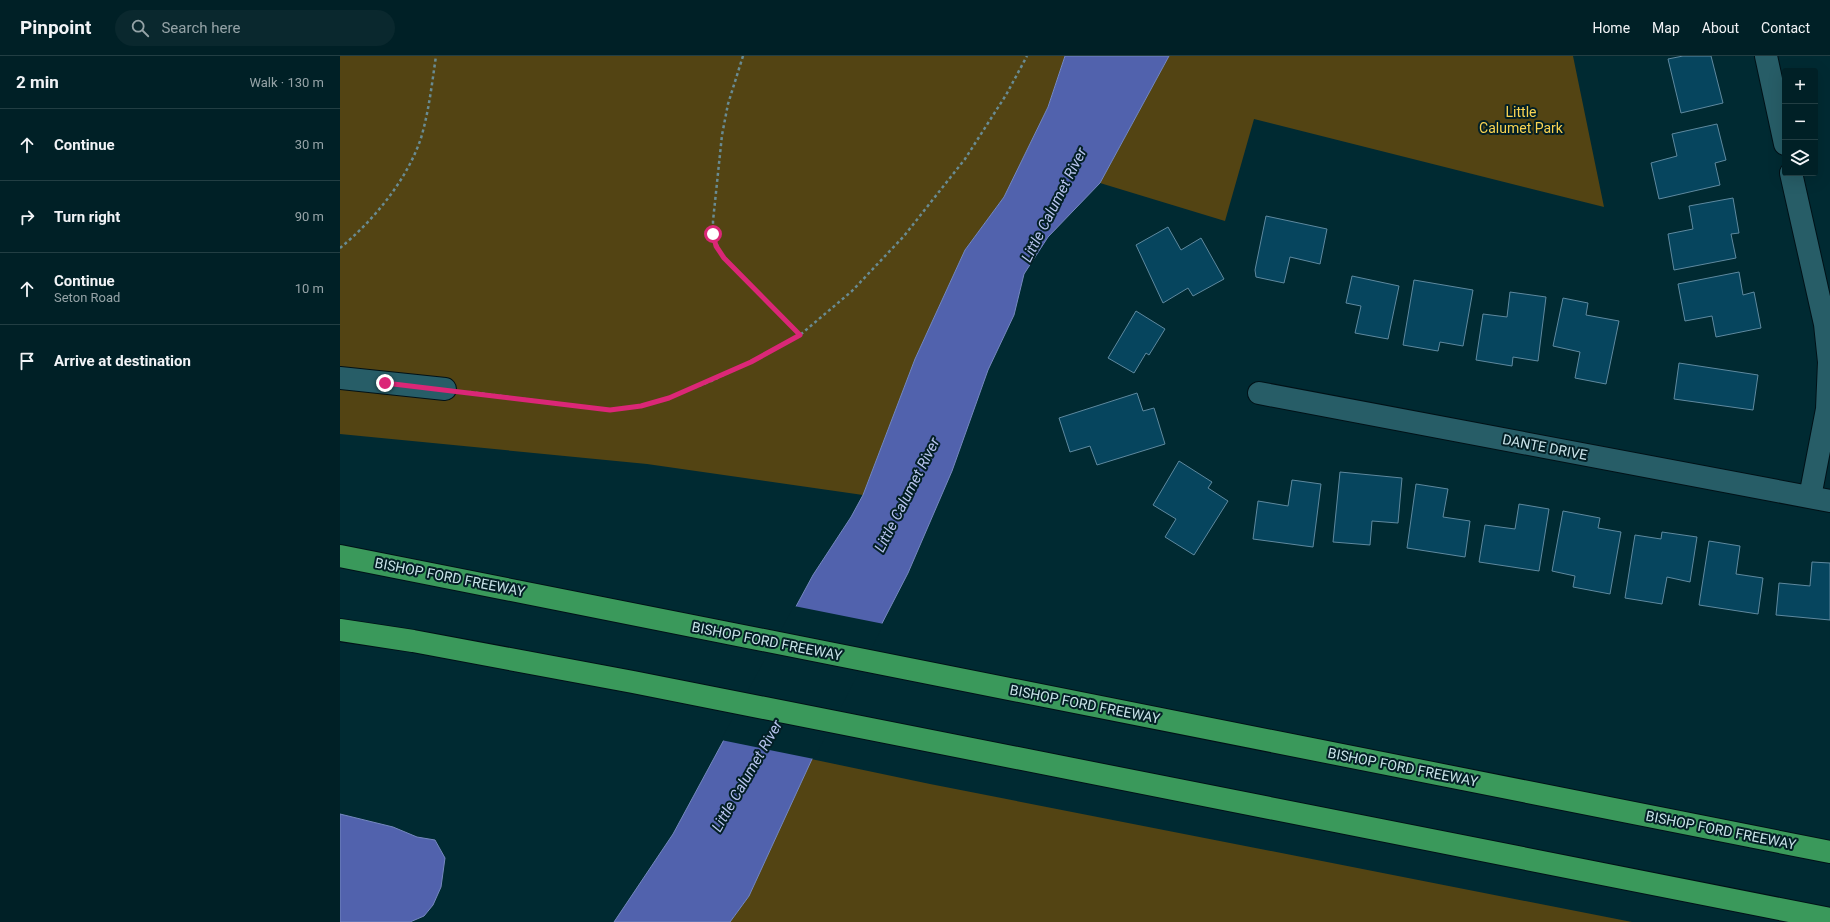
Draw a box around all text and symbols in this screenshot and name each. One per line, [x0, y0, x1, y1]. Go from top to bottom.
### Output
search box [115, 10, 395, 46]
text: Pinpoint [20, 16, 91, 39]
icon: search [129, 17, 151, 39]
text: Search here [161, 19, 240, 37]
text: Home [1592, 20, 1630, 36]
text: Map [1652, 20, 1680, 36]
text: About [1702, 20, 1739, 36]
text: Contact [1761, 20, 1810, 36]
map controls [1782, 68, 1818, 176]
button: + [1782, 68, 1818, 104]
text: 2 min [16, 72, 59, 92]
text: Walk · 130 m [249, 75, 324, 90]
park label: Little Calumet Park [1479, 104, 1564, 136]
button: − [1782, 104, 1818, 140]
icon: ahead [16, 134, 38, 156]
text: Continue [54, 136, 115, 154]
text: 30 m [295, 137, 324, 152]
button: layers [1782, 140, 1818, 176]
water label: Little Calumet River [1017, 144, 1091, 265]
icon: right [16, 206, 38, 228]
text: Turn right [54, 208, 120, 226]
text: 90 m [295, 209, 324, 224]
route start [704, 225, 722, 243]
text: Continue [54, 272, 115, 290]
icon: ahead [16, 278, 38, 300]
text: 10 m [295, 281, 324, 296]
text: Seton Road [54, 290, 120, 305]
icon: arrive [16, 350, 38, 372]
text: Arrive at destination [54, 352, 191, 370]
route end [376, 374, 394, 392]
street label: DANTE DRIVE [1501, 431, 1589, 463]
water label: Little Calumet River [870, 434, 944, 555]
street label: BISHOP FORD FREEWAY [374, 555, 527, 600]
street label: BISHOP FORD FREEWAY [691, 619, 844, 664]
street label: BISHOP FORD FREEWAY [1009, 682, 1162, 727]
water label: Little Calumet River [708, 716, 787, 835]
street label: BISHOP FORD FREEWAY [1327, 745, 1480, 790]
street label: BISHOP FORD FREEWAY [1645, 808, 1798, 853]

